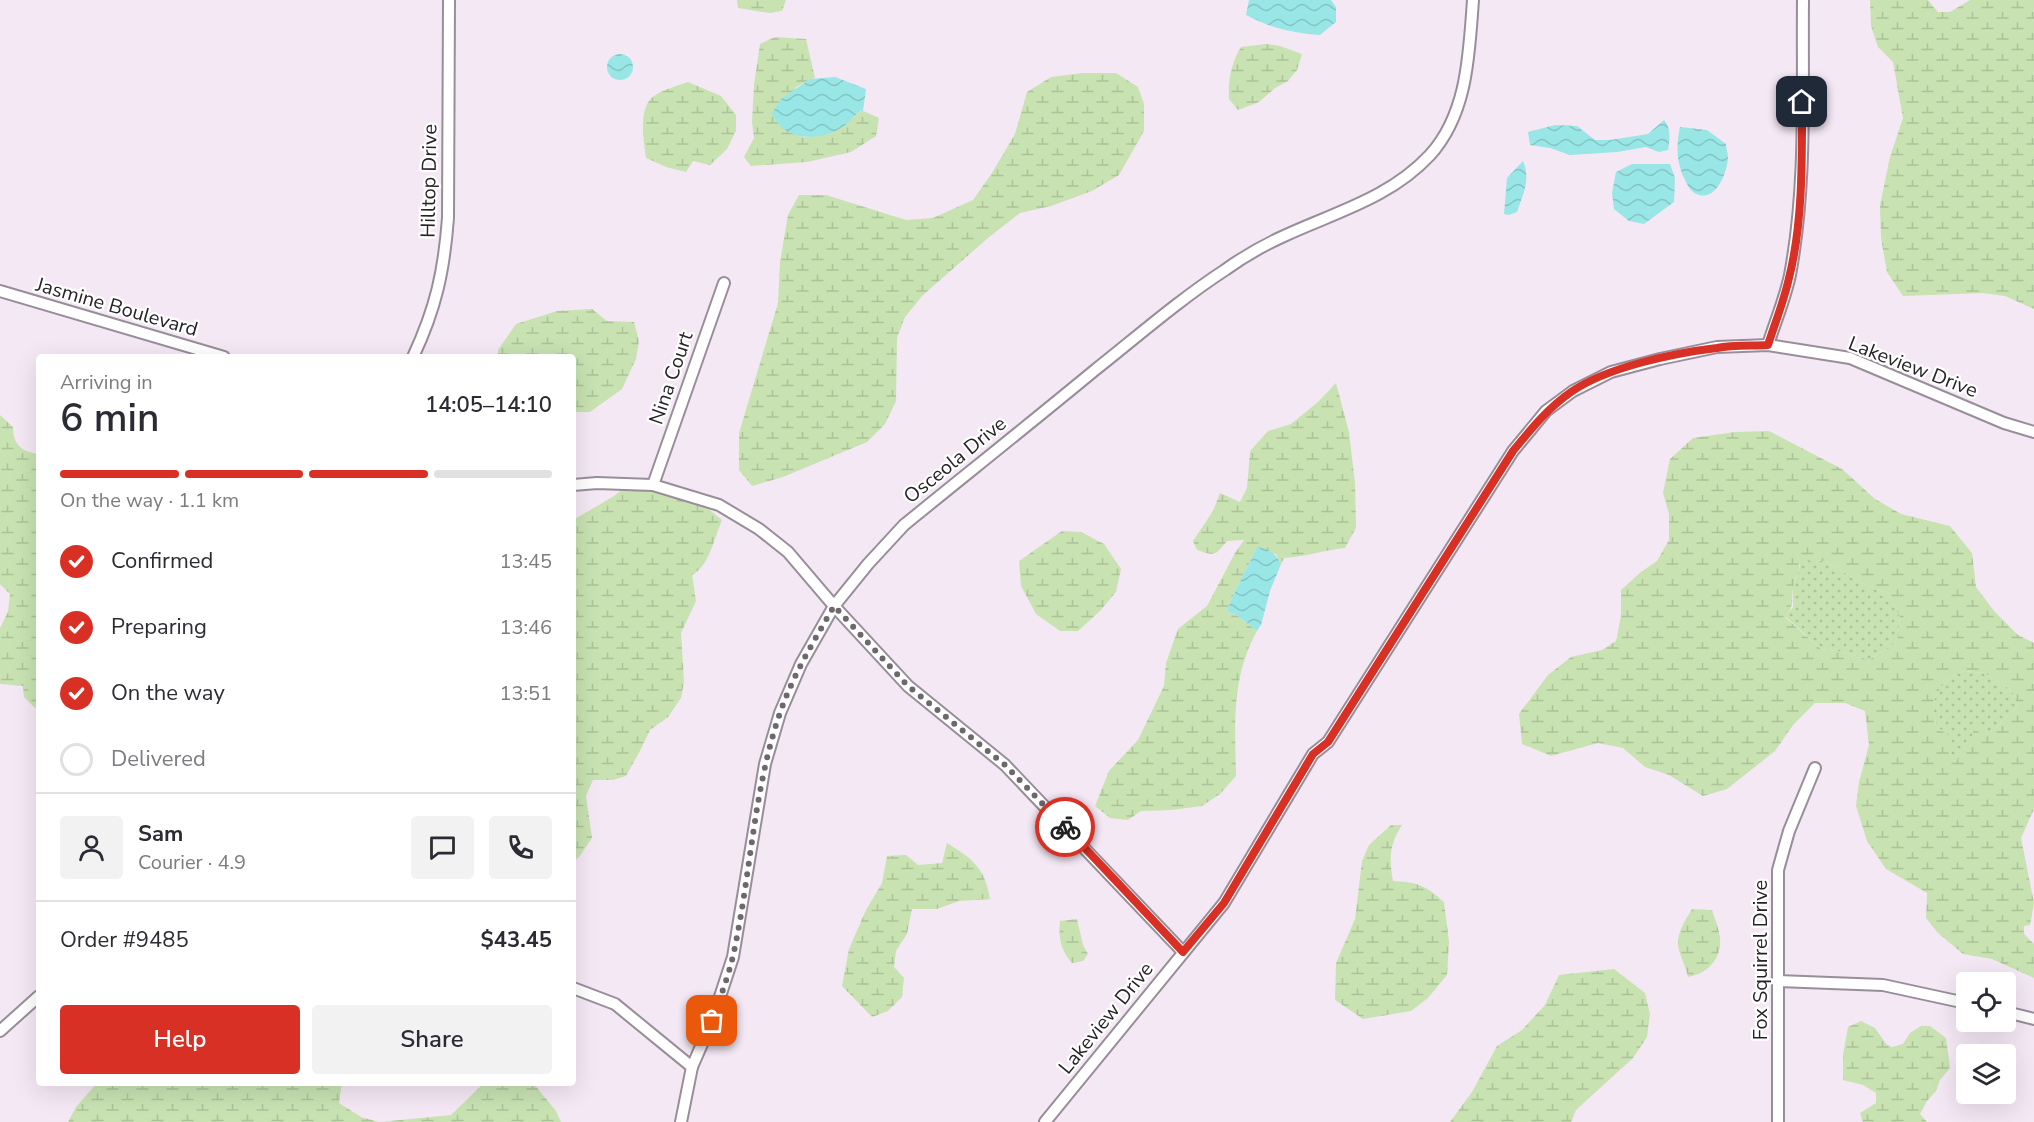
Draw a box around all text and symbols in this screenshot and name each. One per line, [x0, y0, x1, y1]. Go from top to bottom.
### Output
pin [1776, 76, 1827, 127]
icon: home [1785, 85, 1818, 118]
street label: Hilltop Drive [415, 124, 443, 238]
street label: Jasmine Boulevard [32, 271, 201, 343]
street label: Nina Court [643, 327, 700, 428]
street label: Lakeview Drive [1844, 330, 1982, 404]
text: Arriving in [60, 369, 153, 396]
text: 14:05–14:10 [425, 390, 552, 420]
text: 6 min [60, 392, 159, 445]
street label: Osceola Drive [898, 410, 1012, 510]
text: On the way · 1.1 km [60, 487, 239, 514]
icon: check [60, 545, 93, 578]
text: Confirmed [111, 546, 213, 576]
text: 13:45 [499, 548, 552, 575]
icon: check [60, 611, 93, 644]
text: Preparing [111, 612, 207, 642]
text: 13:46 [499, 614, 552, 641]
icon: check [60, 677, 93, 710]
text: On the way [111, 678, 225, 708]
text: 13:51 [499, 680, 552, 707]
text: Delivered [111, 744, 206, 774]
courier [1035, 797, 1095, 857]
icon: bike [1049, 811, 1082, 844]
button: person [60, 816, 123, 879]
button: chat [411, 816, 474, 879]
button: phone [489, 816, 552, 879]
text: Sam [138, 819, 183, 849]
text: Courier · 4.9 [138, 849, 246, 876]
street label: Fox Squirrel Drive [1747, 880, 1774, 1040]
text: Order #9485 [60, 925, 189, 955]
text: $43.45 [481, 925, 552, 955]
street label: Lakeview Drive [1053, 956, 1159, 1080]
map controls [1956, 972, 2016, 1104]
button: locate [1956, 972, 2016, 1032]
pin [686, 995, 737, 1046]
icon: bag [695, 1004, 728, 1037]
button: Help [60, 1005, 300, 1074]
button: Share [312, 1005, 552, 1074]
button: layers [1956, 1044, 2016, 1104]

